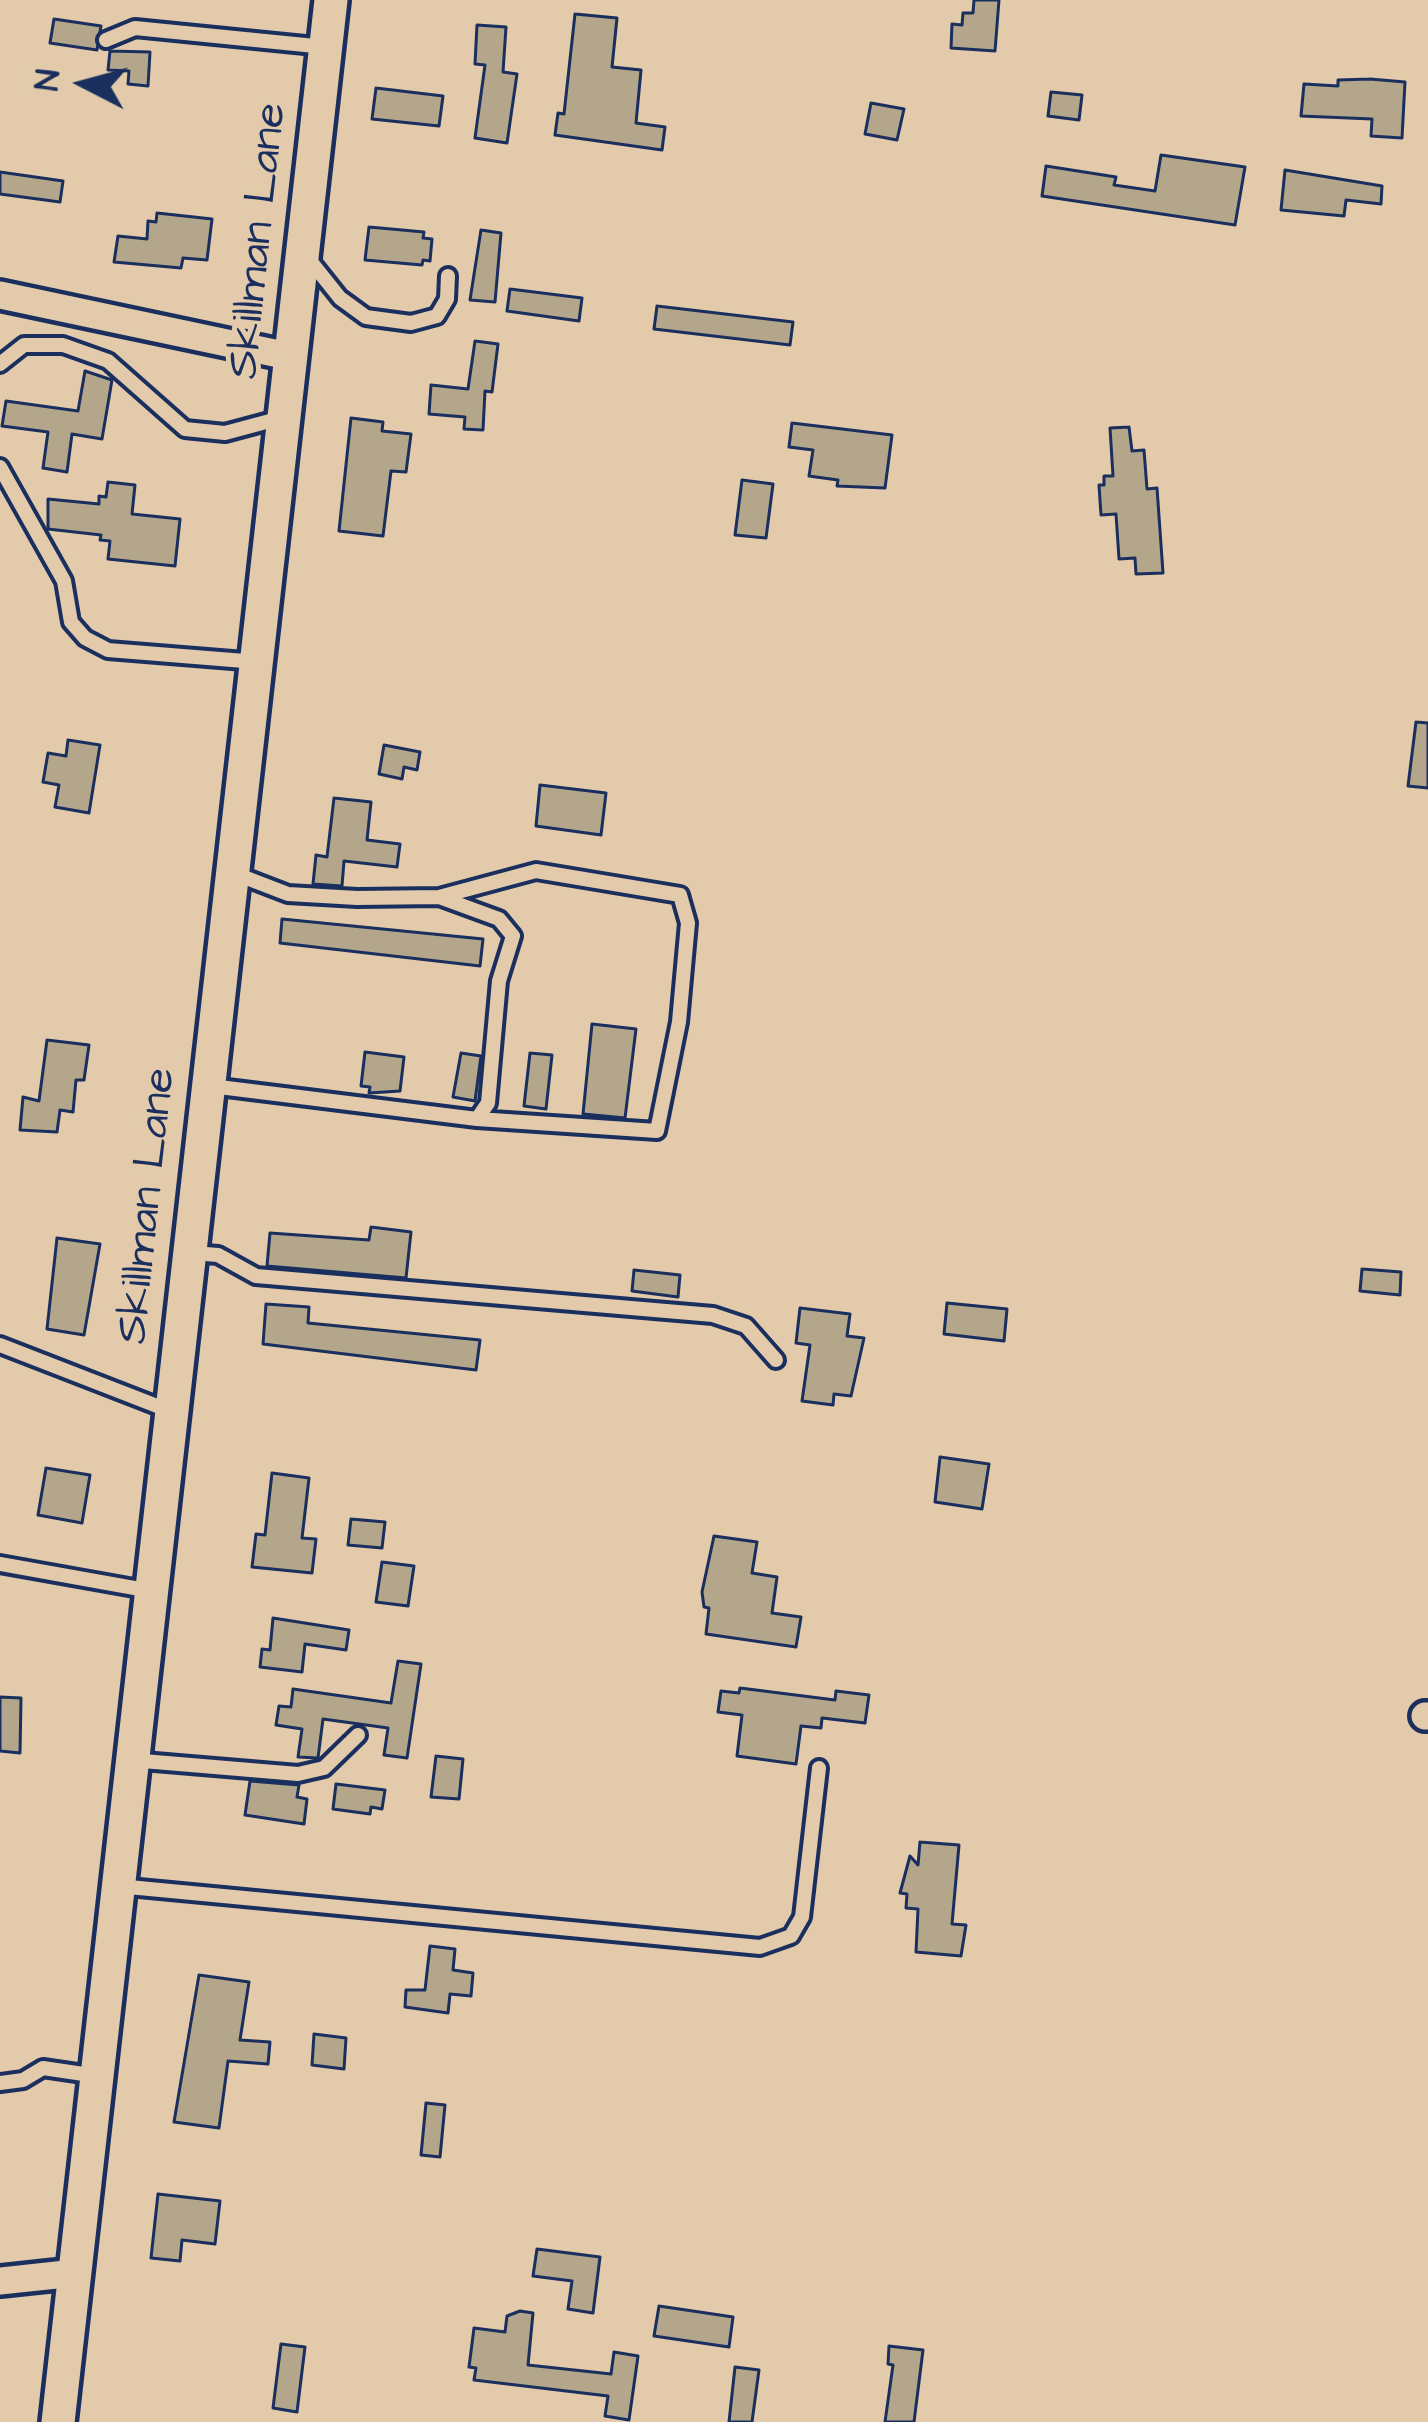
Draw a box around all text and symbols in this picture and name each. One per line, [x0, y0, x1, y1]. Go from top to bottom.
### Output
north arrow [24, 24, 144, 144]
text: N [24, 68, 72, 93]
street label: Skillman Lane [219, 101, 301, 381]
street label: Skillman Lane [108, 1066, 190, 1346]

